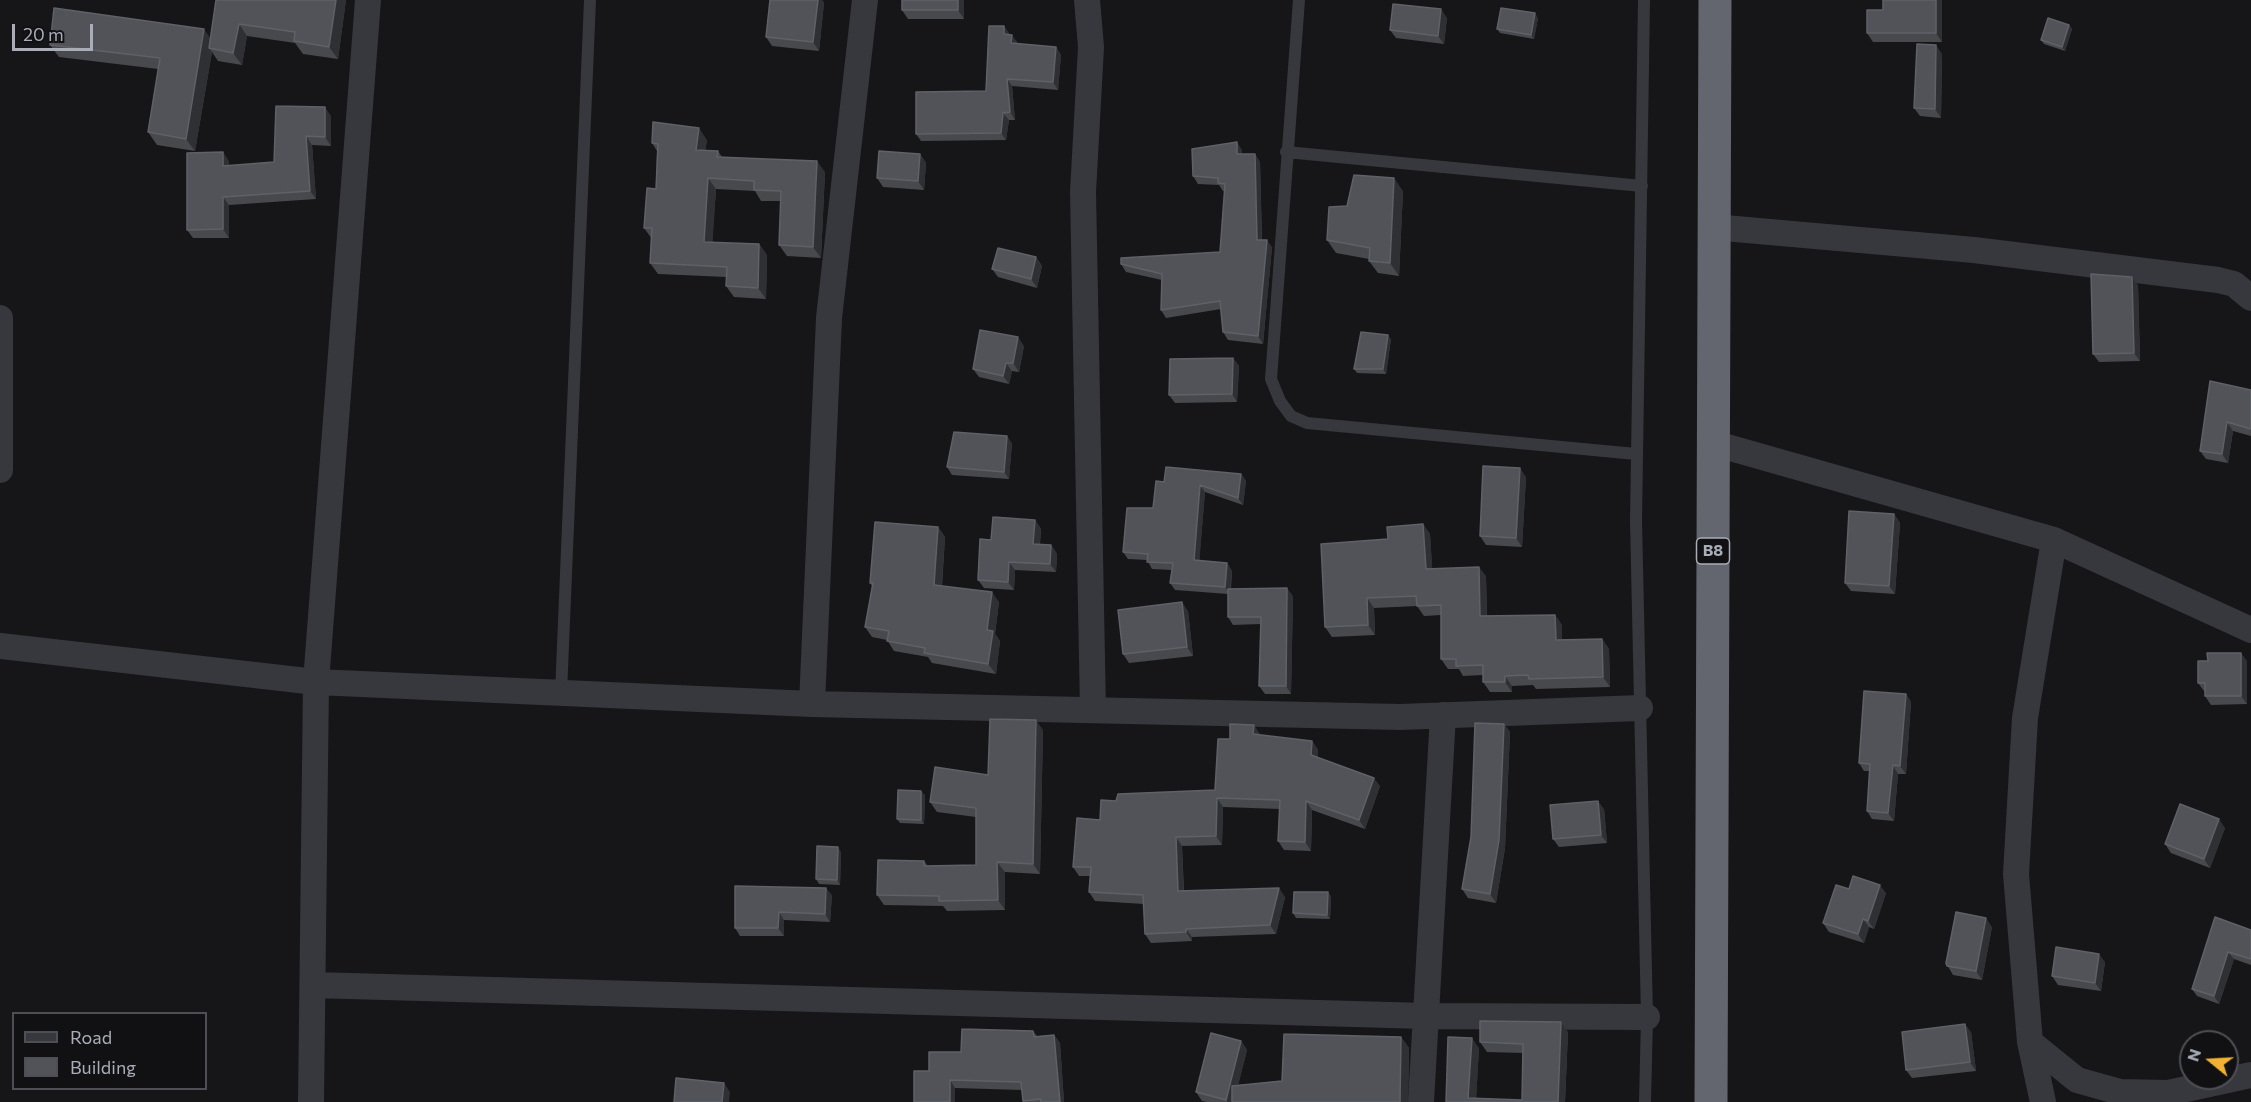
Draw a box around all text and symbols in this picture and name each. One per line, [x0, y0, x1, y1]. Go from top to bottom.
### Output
scale bar [15, 12, 96, 50]
text: 20 m [23, 23, 64, 45]
road number: B8 [1696, 538, 1730, 564]
legend [12, 1012, 207, 1090]
text: Road [70, 1026, 112, 1048]
north arrow [2179, 1030, 2239, 1090]
text: N [2182, 1046, 2204, 1064]
text: Building [70, 1056, 136, 1078]

